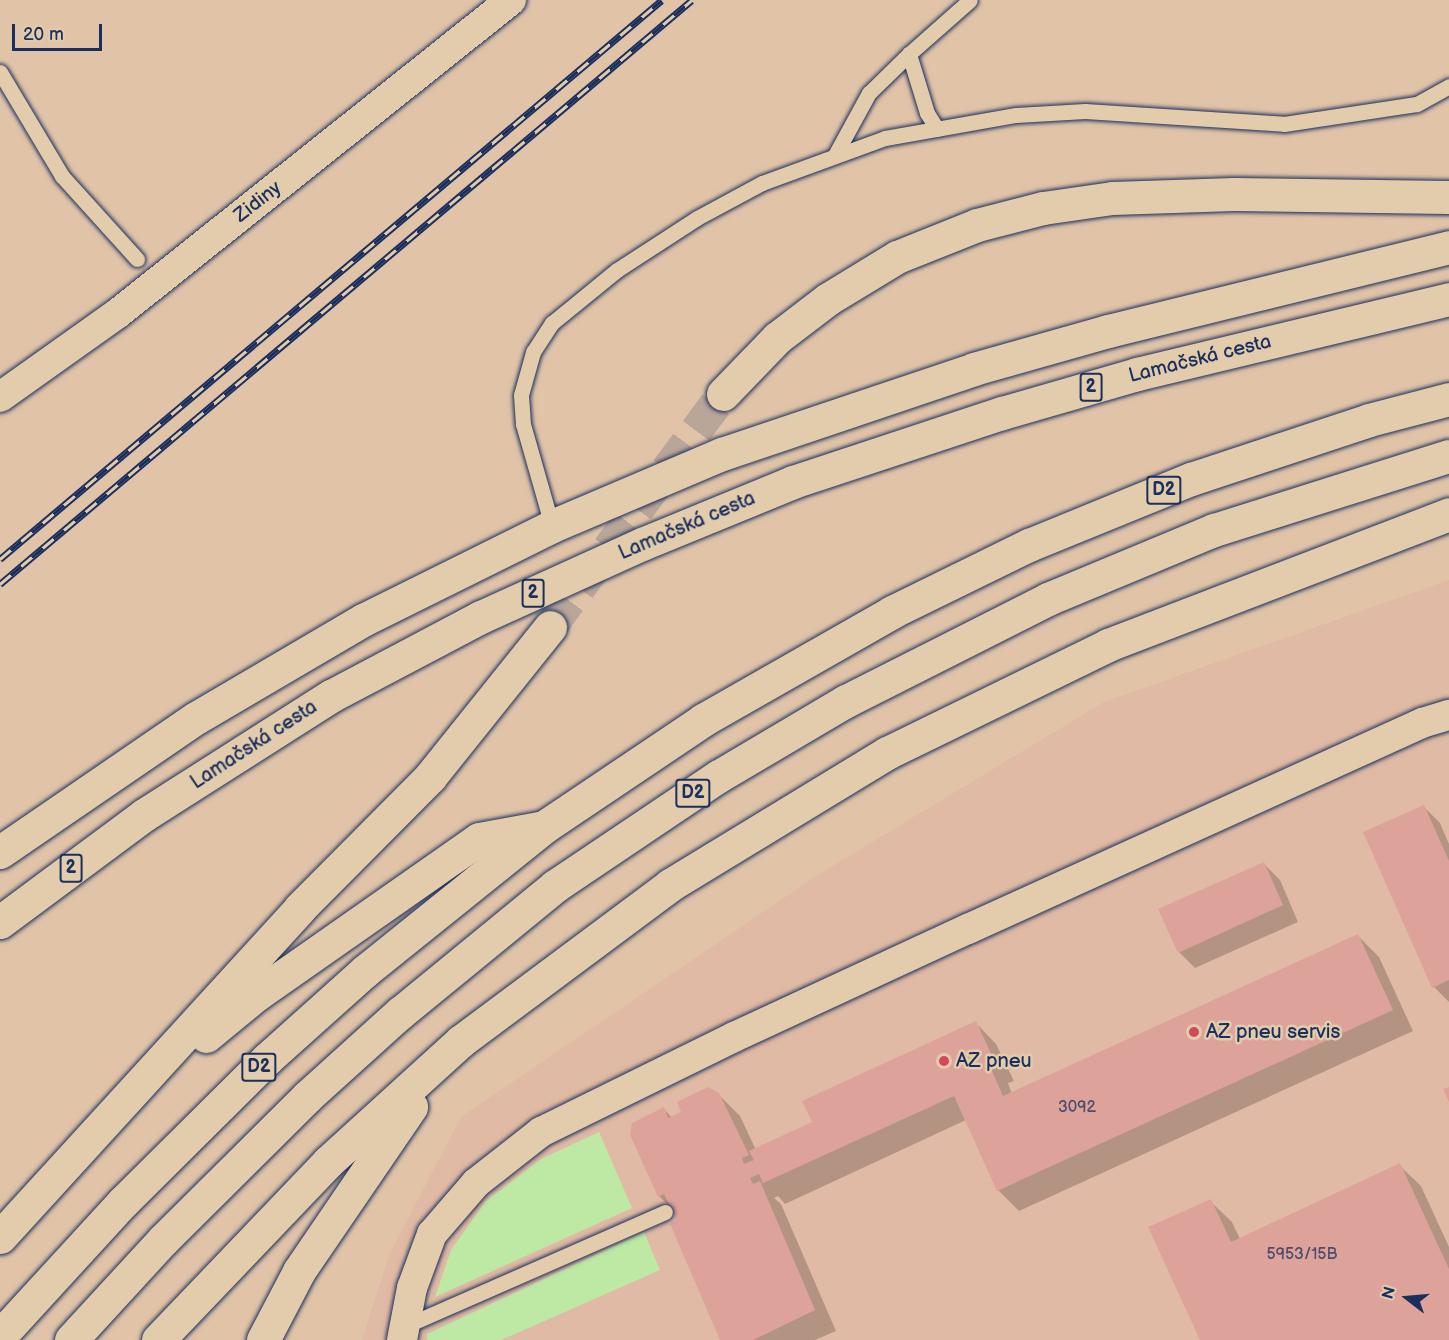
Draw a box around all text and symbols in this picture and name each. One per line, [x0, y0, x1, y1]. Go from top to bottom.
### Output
scale bar [15, 12, 105, 50]
text: 20 m [23, 24, 64, 45]
street label: Zidiny [230, 176, 286, 228]
street label: Lamačská cesta [1126, 330, 1274, 388]
road number: 2 [1079, 372, 1103, 402]
road number: D2 [1146, 475, 1182, 505]
street label: Lamačská cesta [615, 486, 759, 566]
road number: 2 [521, 578, 545, 608]
street label: Lamačská cesta [186, 695, 322, 795]
road number: D2 [675, 778, 711, 808]
road number: 2 [59, 853, 83, 883]
place label: AZ pneu servis [1206, 1020, 1340, 1044]
marker: AZ pneu servis [1187, 1025, 1201, 1039]
place label: AZ pneu [956, 1049, 1032, 1073]
road number: D2 [241, 1052, 277, 1082]
marker: AZ pneu [937, 1054, 951, 1068]
house number: 3092 [1058, 1098, 1096, 1118]
house number: 5953/15B [1267, 1245, 1337, 1265]
north arrow [1377, 1268, 1437, 1328]
text: N [1378, 1284, 1400, 1301]

